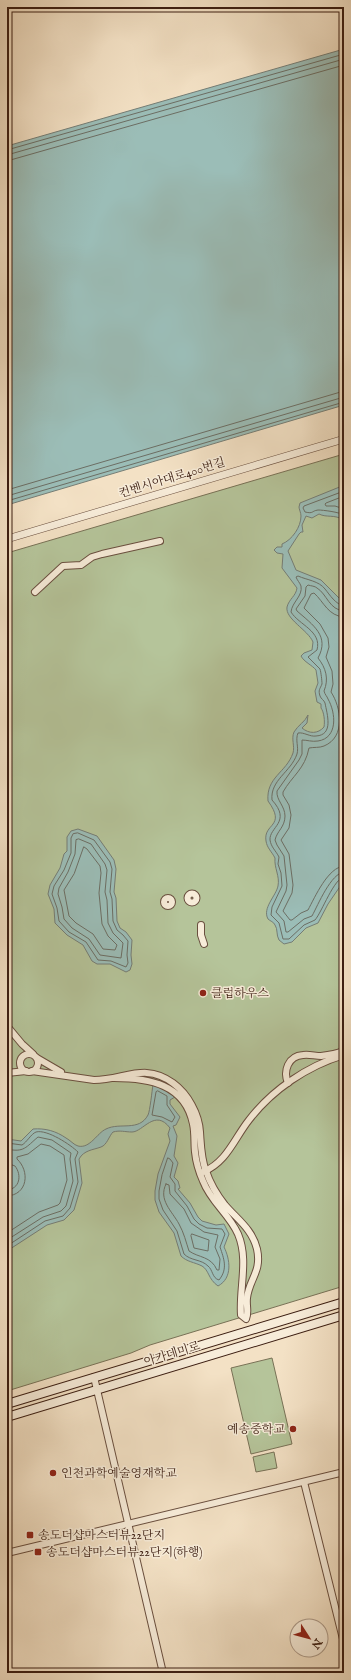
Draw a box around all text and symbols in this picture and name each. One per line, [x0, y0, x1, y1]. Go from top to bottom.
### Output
street label: 컨벤시아대로400번길 [117, 455, 227, 501]
place label: 클럽하우스 [211, 986, 269, 1001]
marker: 클럽하우스 [198, 988, 208, 998]
street label: 아카데미로 [142, 1338, 202, 1370]
place label: 예송중학교 [227, 1422, 285, 1437]
marker: 예송중학교 [288, 1424, 298, 1434]
place label: 인천과학예술영재학교 [61, 1466, 177, 1481]
marker: 인천과학예술영재학교 [48, 1468, 58, 1478]
place label: 송도더샵마스터뷰22단지 [38, 1528, 165, 1543]
marker: 송도더샵마스터뷰22단지 [25, 1530, 35, 1540]
place label: 송도더샵마스터뷰22단지(하행) [46, 1545, 203, 1560]
marker: 송도더샵마스터뷰22단지(하행) [33, 1547, 43, 1557]
north arrow [289, 1618, 329, 1658]
text: N [308, 1635, 325, 1652]

